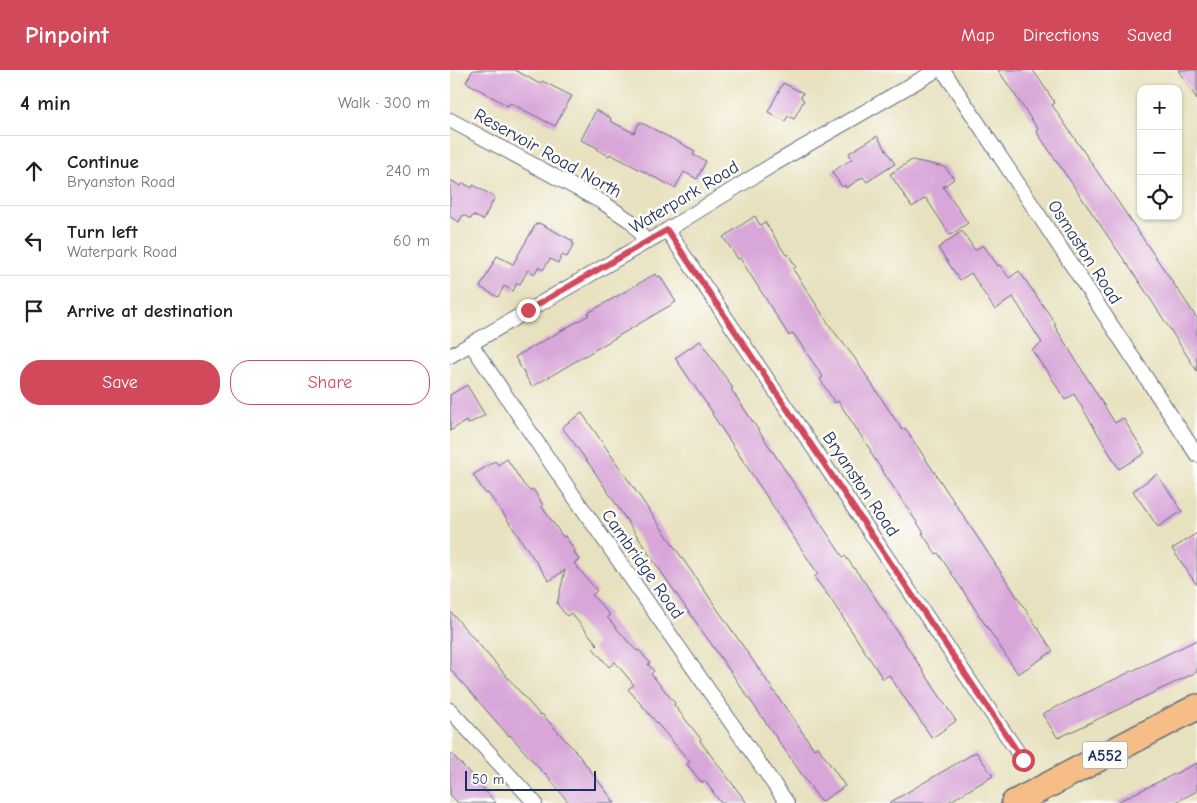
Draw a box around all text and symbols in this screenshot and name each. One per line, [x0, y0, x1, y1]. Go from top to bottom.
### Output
text: Pinpoint [25, 21, 109, 49]
text: Map [961, 25, 995, 46]
text: Directions [1023, 25, 1099, 46]
text: Saved [1127, 25, 1172, 46]
map controls [1137, 85, 1182, 220]
button: + [1137, 85, 1182, 130]
text: 4 min [20, 91, 71, 115]
text: Walk · 300 m [338, 94, 430, 112]
street label: Reservoir Road North [470, 104, 625, 203]
button: − [1137, 130, 1182, 175]
text: Continue [67, 151, 139, 173]
street label: Waterpark Road [626, 156, 743, 238]
icon: ahead [20, 157, 48, 185]
text: 240 m [386, 162, 430, 180]
text: Bryanston Road [67, 173, 175, 191]
button: locate [1137, 175, 1182, 220]
street label: Osmaston Road [1043, 196, 1126, 308]
text: Turn left [67, 221, 138, 243]
icon: left [20, 227, 48, 255]
text: 60 m [393, 232, 430, 250]
text: Waterpark Road [67, 243, 177, 261]
icon: arrive [20, 297, 48, 325]
route end [517, 299, 540, 322]
text: Arrive at destination [67, 300, 233, 322]
button: Save [20, 360, 220, 405]
button: Share [230, 360, 430, 405]
street label: Bryanston Road [818, 428, 903, 541]
street label: Cambridge Road [597, 505, 688, 623]
road number: A552 [1082, 742, 1128, 768]
route start [1012, 749, 1035, 772]
scale bar [465, 768, 596, 791]
text: 50 m [472, 771, 504, 788]

